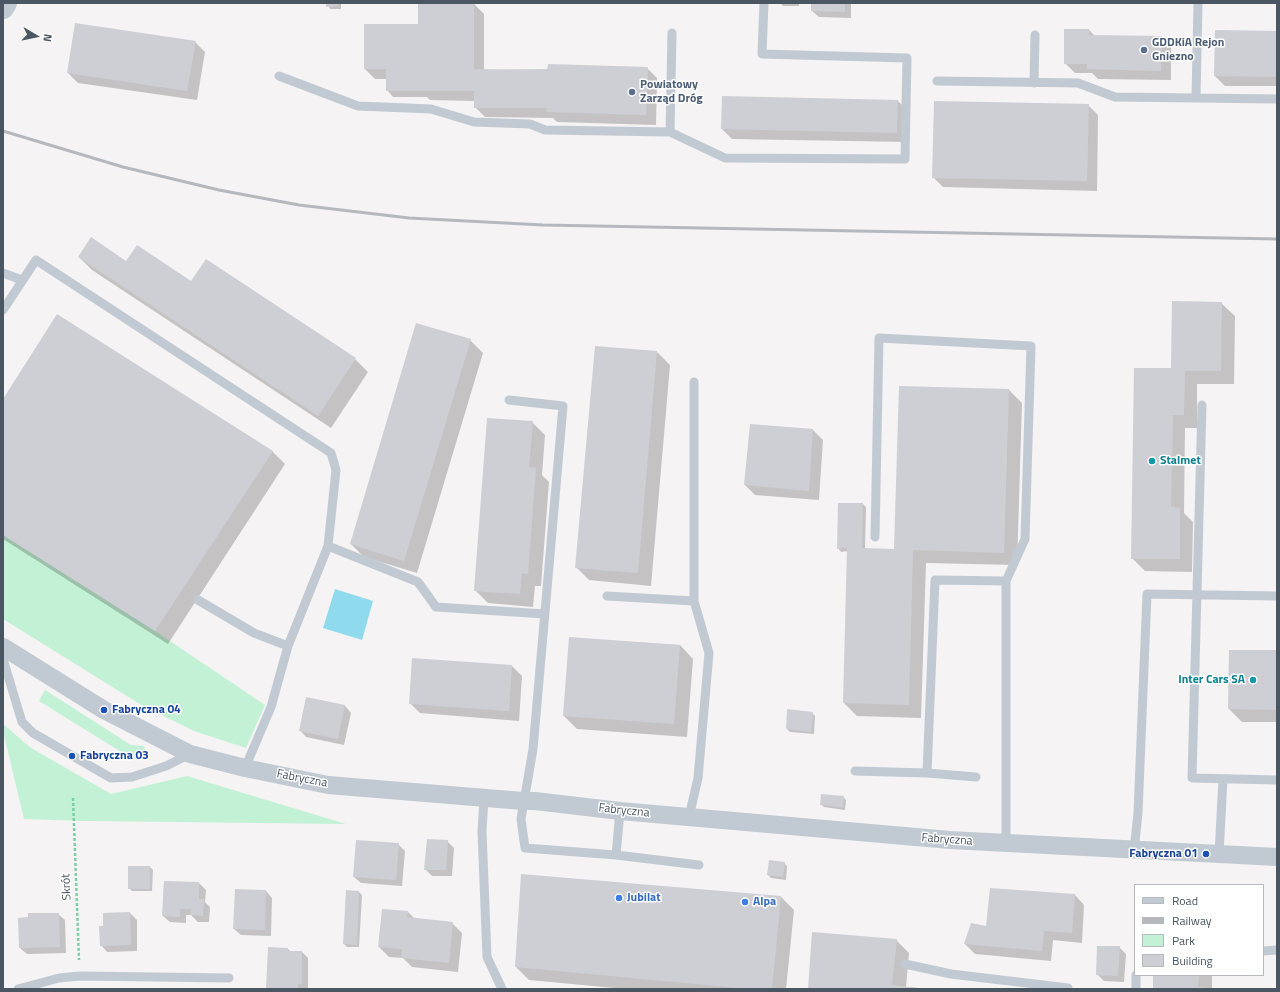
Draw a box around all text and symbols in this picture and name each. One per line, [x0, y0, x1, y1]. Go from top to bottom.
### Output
north arrow [16, 16, 56, 56]
text: N [39, 33, 56, 43]
place label: GDDKiA Rejon Gniezno [1152, 36, 1224, 64]
marker: GDDKiA Rejon Gniezno [1139, 45, 1149, 55]
place label: Powiatowy Zarząd Dróg [640, 78, 703, 106]
marker: Powiatowy Zarząd Dróg [627, 87, 637, 97]
place label: Stalmet [1160, 454, 1201, 468]
marker: Stalmet [1147, 456, 1157, 466]
place label: Inter Cars SA [1178, 673, 1245, 687]
marker: Inter Cars SA [1248, 675, 1258, 685]
place label: Fabryczna 04 [112, 703, 181, 717]
marker: Fabryczna 04 [99, 705, 109, 715]
place label: Fabryczna 03 [80, 749, 149, 763]
marker: Fabryczna 03 [67, 751, 77, 761]
street label: Fabryczna [275, 767, 329, 791]
street label: Fabryczna [598, 801, 650, 821]
street label: Fabryczna [921, 831, 973, 849]
place label: Fabryczna 01 [1129, 847, 1198, 861]
marker: Fabryczna 01 [1201, 849, 1211, 859]
street label: Skrót [59, 873, 75, 901]
legend [1134, 884, 1264, 976]
place label: Jubilat [627, 891, 661, 905]
text: Road [1172, 891, 1198, 910]
marker: Jubilat [614, 893, 624, 903]
place label: Alpa [753, 895, 776, 909]
marker: Alpa [740, 897, 750, 907]
text: Railway [1172, 911, 1212, 930]
text: Park [1172, 931, 1195, 950]
text: Building [1172, 951, 1213, 970]

